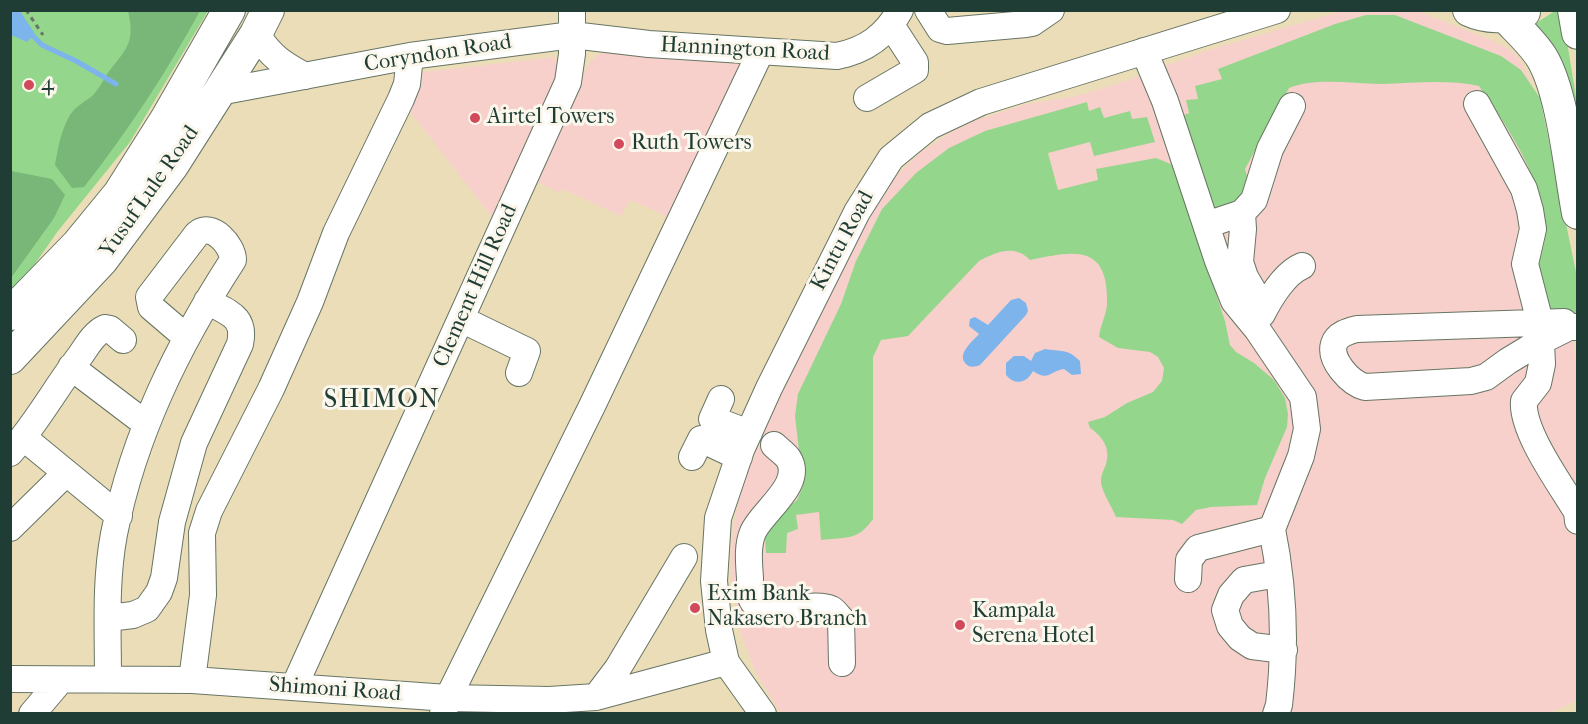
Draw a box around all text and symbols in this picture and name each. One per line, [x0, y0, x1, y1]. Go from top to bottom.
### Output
street label: Coryndon Road [362, 29, 514, 79]
street label: Hannington Road [660, 32, 830, 68]
place label: 4 [41, 72, 54, 98]
marker: 4 [22, 78, 36, 92]
place label: Airtel Towers [487, 105, 614, 131]
marker: Airtel Towers [468, 111, 482, 125]
street label: Yusuf Lule Road [95, 121, 205, 263]
place label: Ruth Towers [631, 131, 752, 157]
marker: Ruth Towers [612, 137, 626, 151]
street label: Kintu Road [806, 187, 880, 295]
street label: Clement Hill Road [428, 200, 524, 372]
district label: SHIMON [324, 385, 440, 417]
place label: Exim Bank Nakasero Branch [707, 582, 867, 634]
place label: Kampala Serena Hotel [972, 599, 1095, 650]
marker: Exim Bank Nakasero Branch [688, 601, 702, 615]
marker: Kampala Serena Hotel [953, 618, 967, 632]
street label: Shimoni Road [268, 672, 402, 708]

